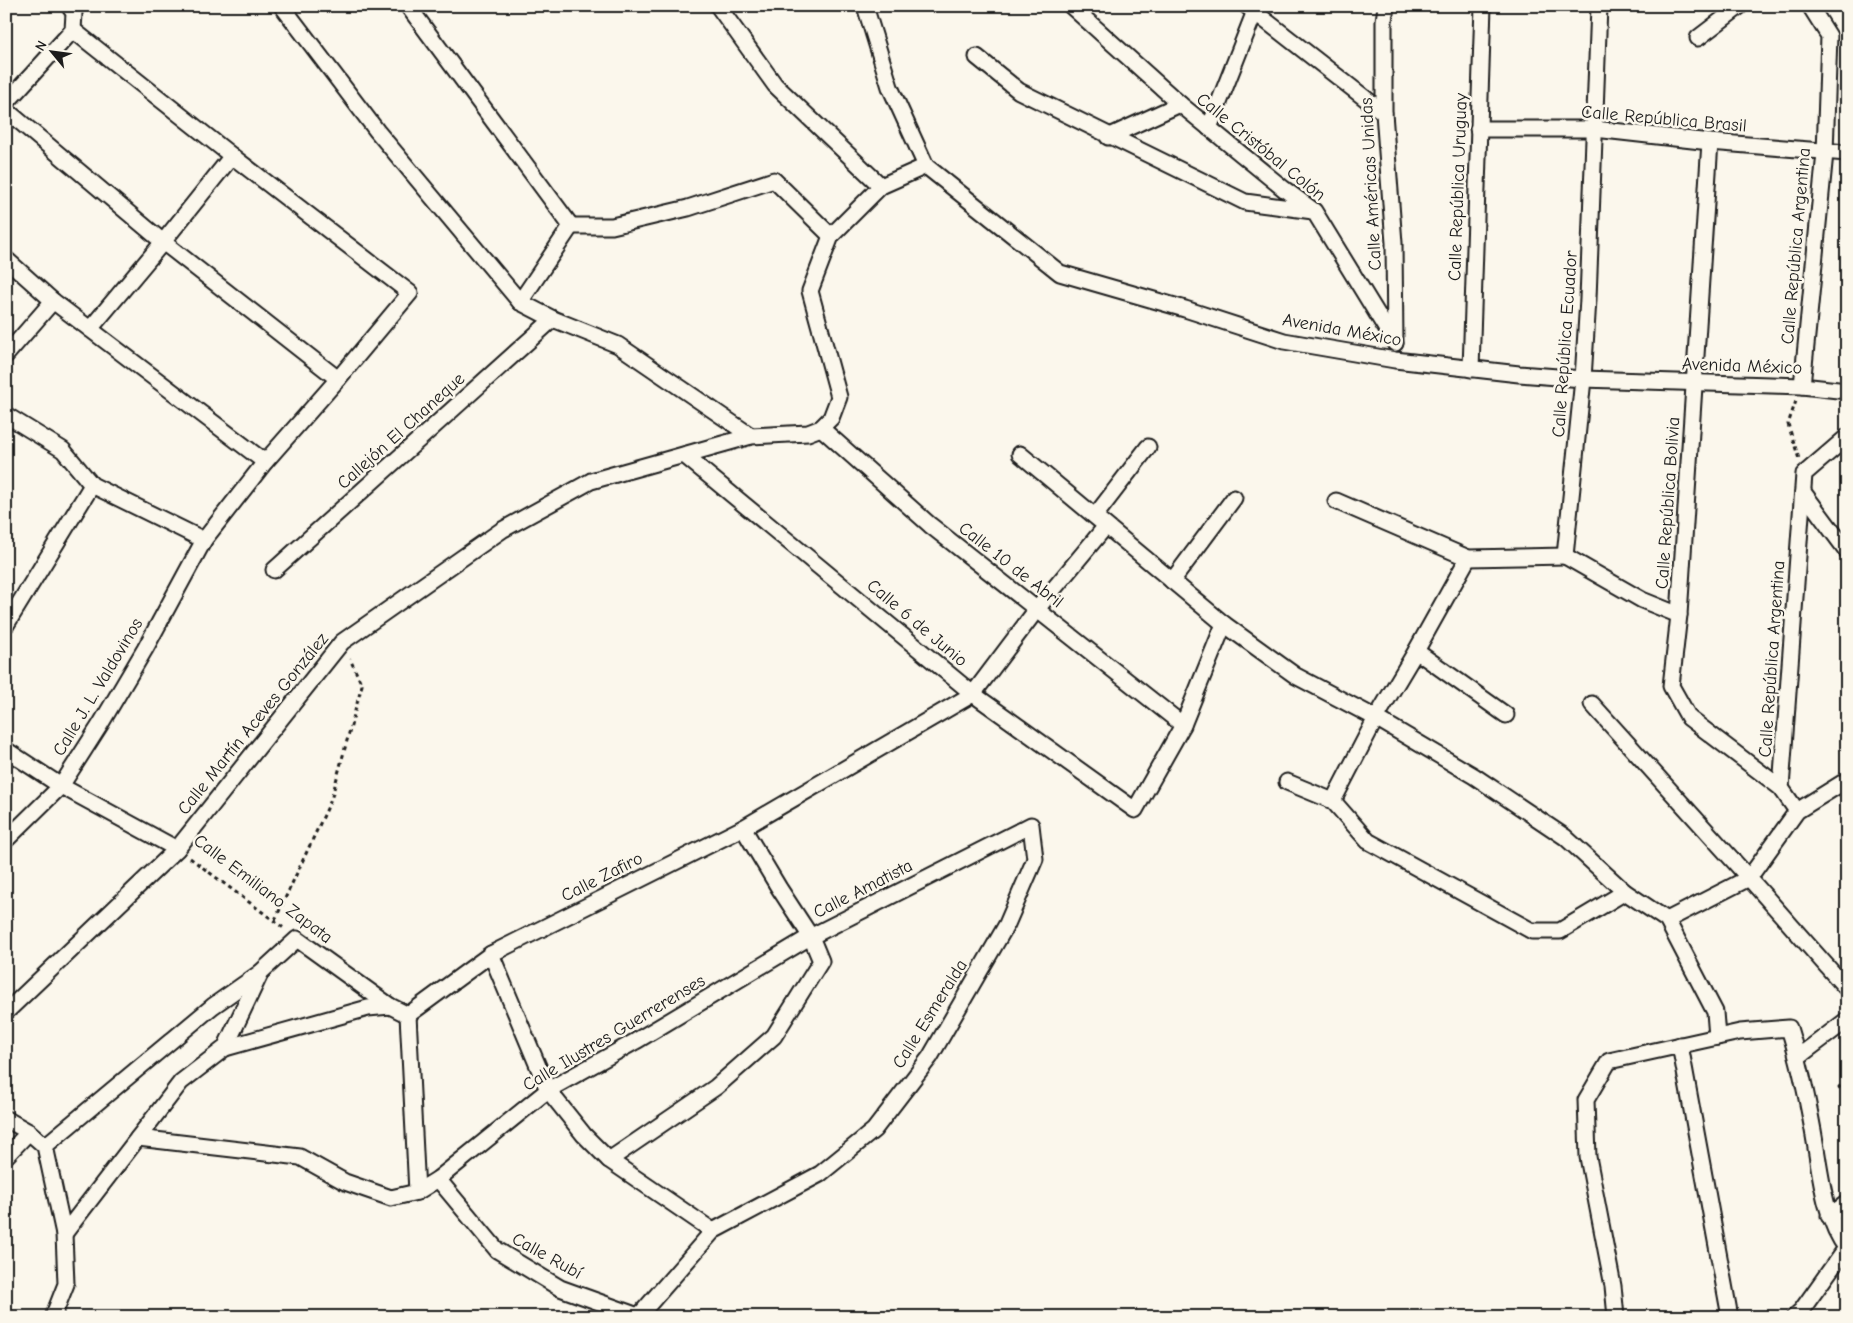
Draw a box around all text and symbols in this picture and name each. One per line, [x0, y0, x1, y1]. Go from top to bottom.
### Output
north arrow [28, 28, 78, 78]
text: N [31, 38, 51, 54]
street label: Calle Cristóbal Colón [1192, 88, 1330, 206]
street label: Calle República Uruguay [1444, 92, 1472, 281]
street label: Calle Américas Unidas [1356, 97, 1386, 271]
street label: Calle República Brasil [1580, 101, 1748, 137]
street label: Calle República Argentina [1777, 147, 1815, 345]
street label: Calle República Ecuador [1548, 249, 1582, 438]
street label: Avenida México [1281, 309, 1403, 351]
street label: Avenida México [1681, 353, 1803, 379]
street label: Callejón El Chaneque [333, 368, 469, 494]
street label: Calle República Bolivia [1651, 416, 1685, 590]
street label: Calle 10 de Abril [954, 518, 1068, 612]
street label: Calle República Argentina [1755, 560, 1789, 758]
street label: Calle 6 de Junio [863, 575, 971, 671]
street label: Calle J. L. Valdovinos [49, 614, 147, 760]
street label: Calle Martín Aceves González [173, 629, 333, 819]
street label: Calle Emiliano Zapata [189, 830, 337, 948]
street label: Calle Zafiro [558, 848, 646, 906]
street label: Calle Amatista [810, 855, 916, 923]
street label: Calle Esmeralda [888, 956, 972, 1072]
street label: Calle Ilustres Guerrerenses [519, 970, 709, 1096]
street label: Calle Rubí [508, 1228, 587, 1284]

